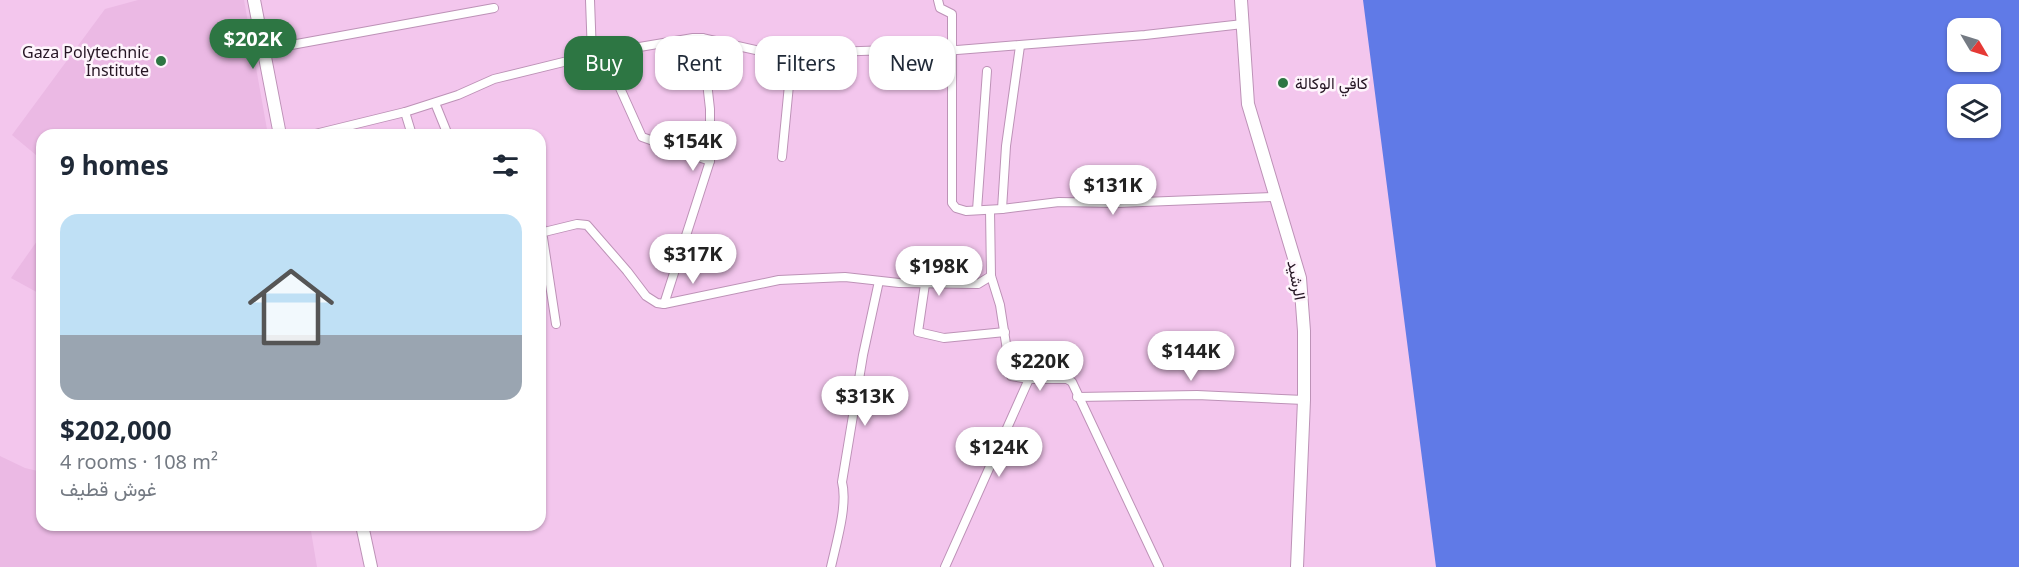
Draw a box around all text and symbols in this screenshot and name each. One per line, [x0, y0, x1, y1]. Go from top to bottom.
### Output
north arrow [1947, 18, 2001, 72]
map controls [1947, 18, 2001, 138]
pin: $202K [211, 19, 295, 70]
text: $202K [223, 25, 283, 52]
chip: Buy [564, 36, 643, 90]
chip: Rent [655, 36, 743, 90]
chip: Filters [755, 36, 857, 90]
chip: New [869, 36, 955, 90]
place label: Gaza Polytechnic Institute [22, 41, 149, 81]
marker: Gaza Polytechnic Institute [154, 54, 168, 68]
place label: كافي الوكالة [1295, 72, 1368, 97]
marker: كافي الوكالة [1276, 76, 1290, 90]
button: layers [1947, 84, 2001, 138]
pin: $154K [651, 121, 735, 172]
text: $154K [663, 127, 723, 154]
text: 9 homes [60, 147, 169, 183]
icon: filters [489, 149, 522, 182]
pin: $131K [1071, 165, 1155, 216]
text: $131K [1083, 171, 1143, 198]
pin: $317K [651, 234, 735, 285]
text: $317K [663, 240, 723, 267]
pin: $198K [897, 246, 981, 297]
text: $198K [909, 252, 969, 279]
icon: home [237, 253, 345, 361]
street label: الرشيد [1282, 258, 1312, 302]
pin: $144K [1149, 331, 1233, 382]
text: $144K [1161, 337, 1221, 364]
pin: $220K [998, 341, 1082, 392]
text: $220K [1010, 347, 1070, 374]
pin: $313K [823, 376, 907, 427]
text: $313K [835, 382, 895, 409]
text: $202,000 [60, 412, 172, 448]
pin: $124K [957, 427, 1041, 478]
text: $124K [969, 433, 1029, 460]
text: 4 rooms · 108 m² [60, 448, 218, 475]
text: غوش قطيف [60, 475, 157, 502]

